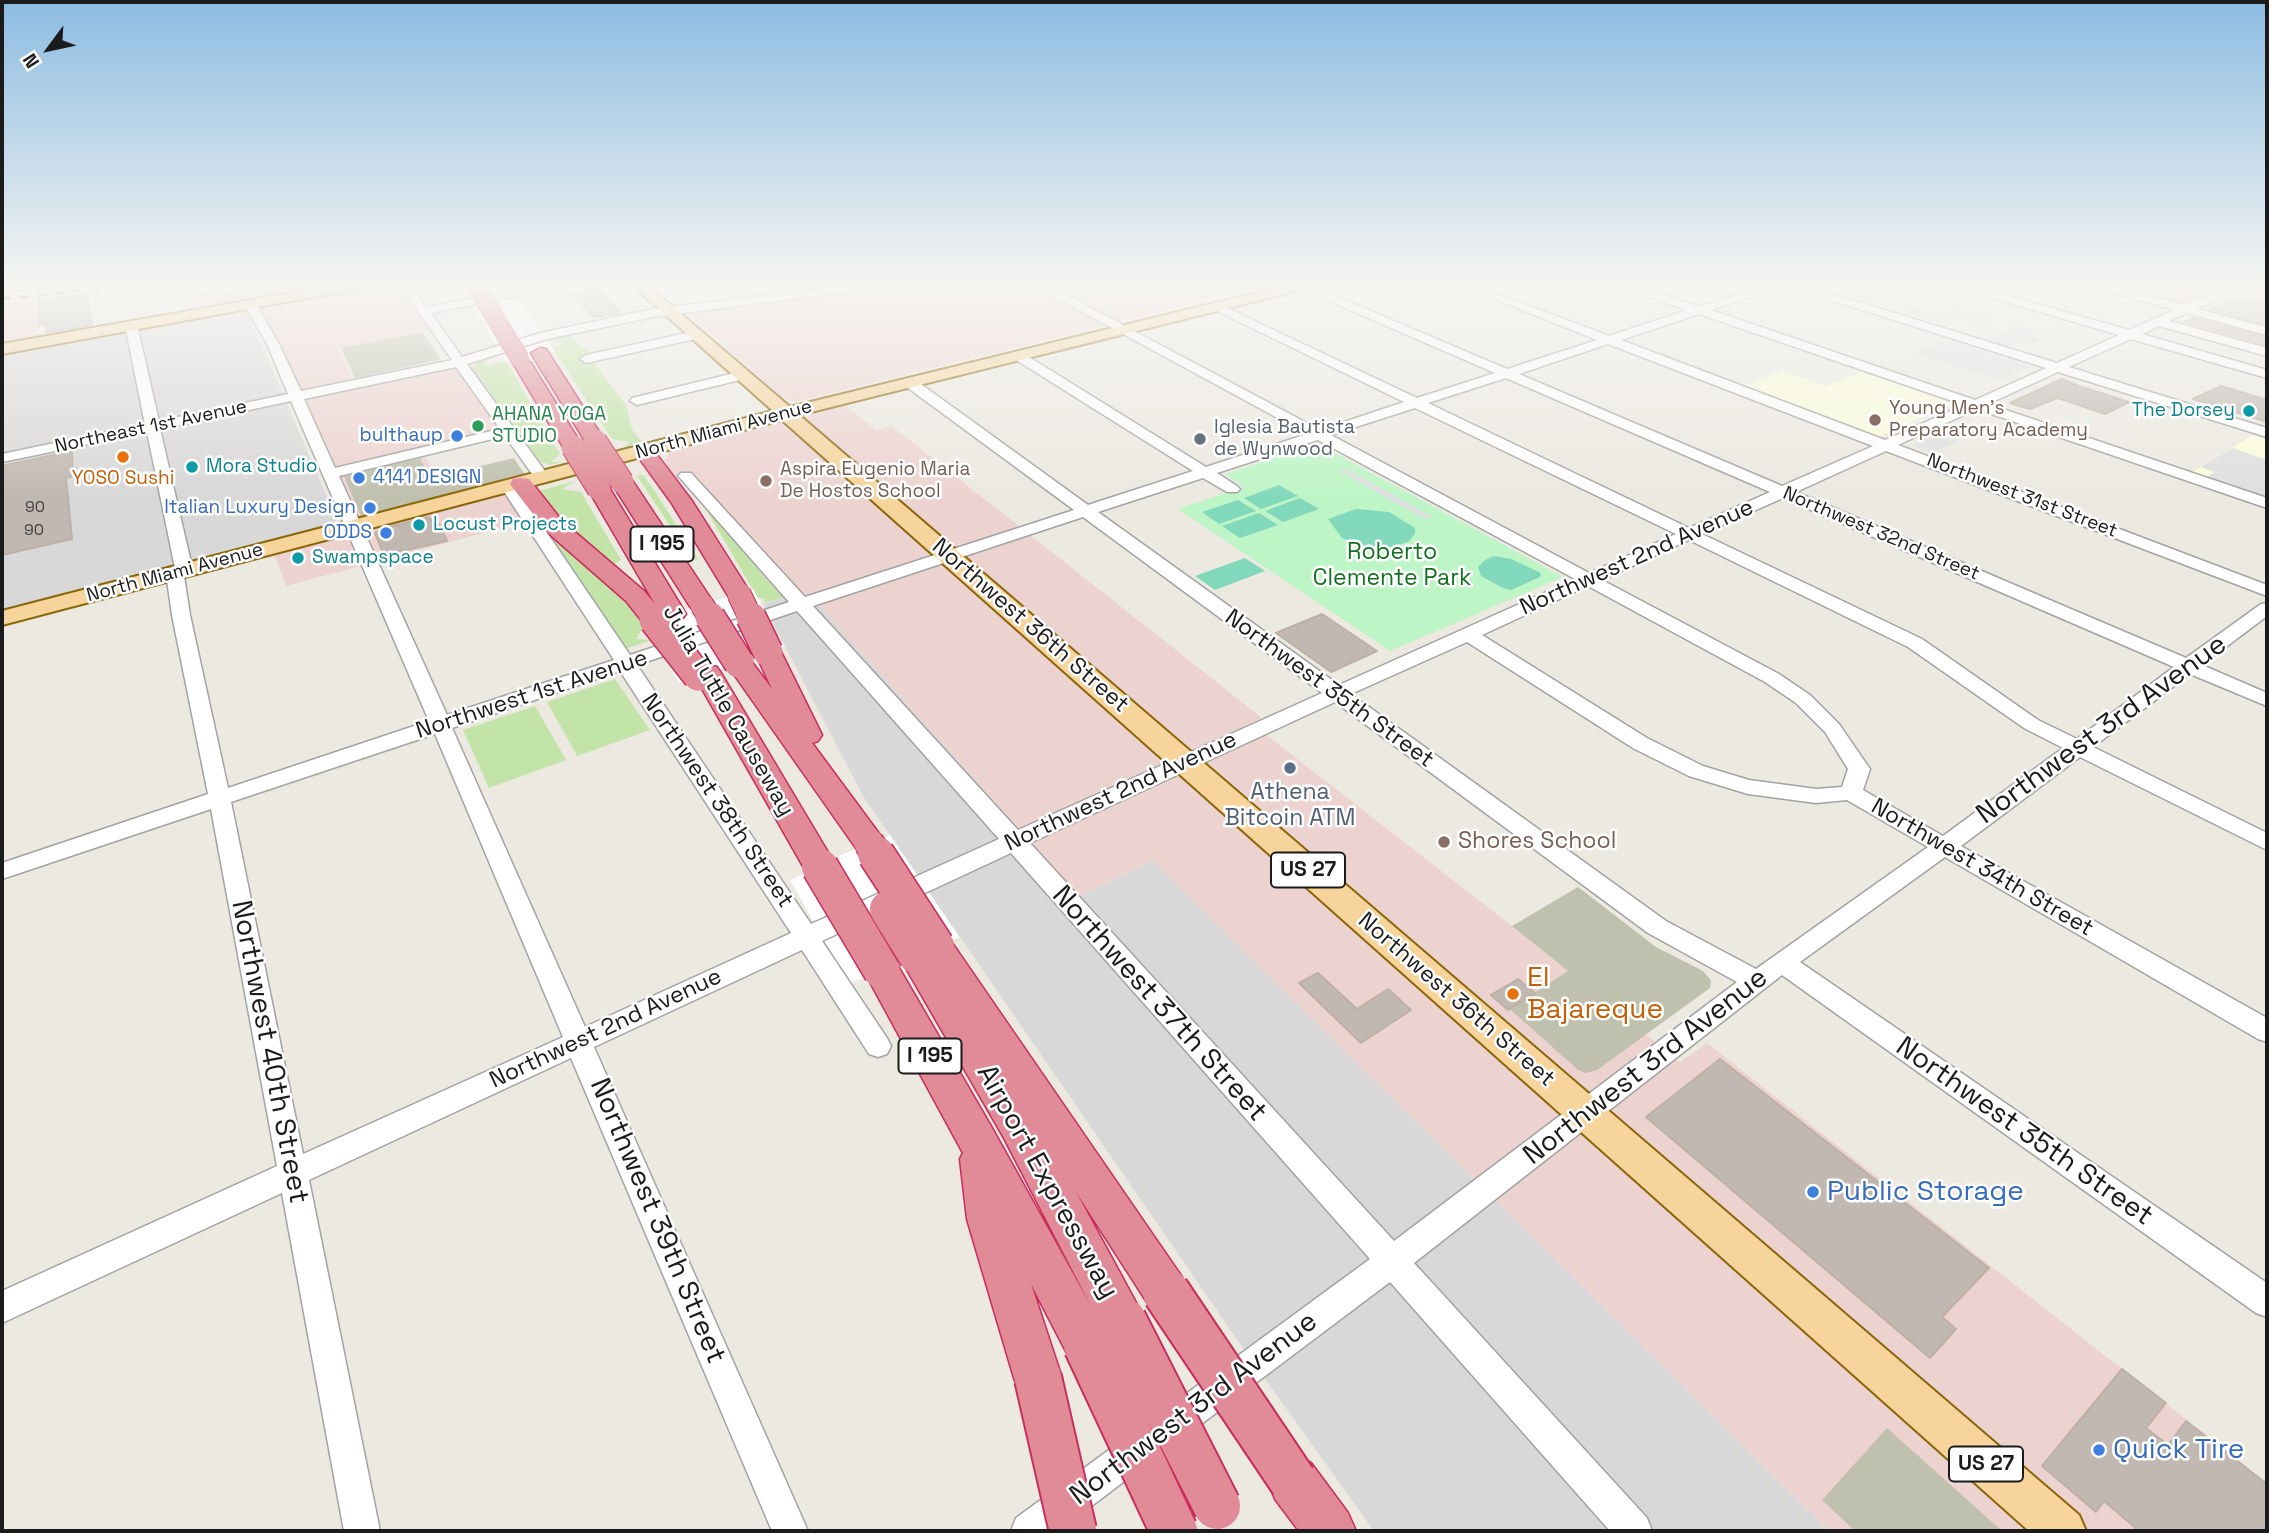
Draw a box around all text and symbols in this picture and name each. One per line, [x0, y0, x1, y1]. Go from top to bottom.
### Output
north arrow [14, 14, 84, 84]
text: N [17, 49, 45, 73]
street label: Northeast 1st Avenue [53, 395, 249, 459]
street label: North Miami Avenue [633, 395, 815, 465]
place label: Young Men's Preparatory Academy [1889, 398, 2088, 442]
place label: The Dorsey [2132, 400, 2235, 422]
marker: The Dorsey [2241, 403, 2257, 419]
place label: AHANA YOGA STUDIO [492, 404, 606, 448]
marker: Young Men's Preparatory Academy [1867, 412, 1883, 428]
place label: Iglesia Bautista de Wynwood [1214, 417, 1355, 461]
marker: AHANA YOGA STUDIO [470, 418, 486, 434]
place label: bulthaup [360, 425, 443, 447]
marker: bulthaup [449, 428, 465, 444]
marker: Iglesia Bautista de Wynwood [1192, 431, 1208, 447]
marker: YOSO Sushi [115, 449, 131, 465]
street label: Northwest 31st Street [1924, 449, 2120, 543]
place label: Mora Studio [206, 456, 317, 478]
marker: Mora Studio [184, 459, 200, 475]
place label: Aspira Eugenio Maria De Hostos School [780, 459, 970, 503]
place label: 4141 DESIGN [373, 467, 481, 489]
place label: YOSO Sushi [72, 468, 174, 490]
marker: 4141 DESIGN [351, 470, 367, 486]
marker: Aspira Eugenio Maria De Hostos School [758, 473, 774, 489]
street label: Northwest 32nd Street [1779, 482, 1983, 586]
street label: Northwest 2nd Avenue [1516, 494, 1758, 622]
place label: Italian Luxury Design [164, 497, 356, 519]
house number: 90 [25, 498, 45, 518]
marker: Italian Luxury Design [362, 500, 378, 516]
place label: Locust Projects [433, 514, 577, 536]
marker: Locust Projects [411, 517, 427, 533]
house number: 90 [24, 521, 44, 541]
place label: ODDS [323, 522, 372, 544]
marker: ODDS [378, 525, 394, 541]
road number: I 195 [630, 526, 694, 562]
street label: Northwest 36th Street [926, 533, 1134, 719]
street label: North Miami Avenue [84, 538, 266, 608]
park label: Roberto Clemente Park [1313, 539, 1471, 593]
place label: Swampspace [312, 547, 434, 569]
marker: Swampspace [290, 550, 306, 566]
street label: Julia Tuttle Causeway [656, 601, 800, 821]
street label: Northwest 35th Street [1219, 604, 1439, 774]
street label: Northwest 3rd Avenue [1970, 628, 2234, 832]
street label: Northwest 1st Avenue [413, 644, 651, 746]
street label: Northwest 38th Street [635, 689, 799, 913]
street label: Northwest 2nd Avenue [1001, 726, 1241, 858]
marker: Athena Bitcoin ATM [1282, 760, 1298, 776]
place label: Athena Bitcoin ATM [1225, 779, 1355, 833]
street label: Northwest 34th Street [1866, 793, 2098, 943]
place label: Shores School [1458, 828, 1616, 856]
marker: Shores School [1436, 834, 1452, 850]
road number: US 27 [1271, 852, 1345, 888]
street label: Northwest 37th Street [1044, 879, 1274, 1129]
street label: Northwest 40th Street [223, 898, 315, 1206]
street label: Northwest 36th Street [1352, 907, 1560, 1093]
street label: Northwest 3rd Avenue [1517, 961, 1775, 1173]
place label: El Bajareque [1527, 961, 1663, 1027]
street label: Northwest 2nd Avenue [486, 963, 726, 1095]
marker: El Bajareque [1505, 986, 1521, 1002]
street label: Northwest 35th Street [1889, 1030, 2159, 1234]
road number: I 195 [898, 1038, 962, 1074]
street label: Airport Expressway [969, 1059, 1125, 1305]
street label: Northwest 39th Street [582, 1073, 732, 1369]
place label: Public Storage [1827, 1175, 2024, 1209]
marker: Public Storage [1805, 1184, 1821, 1200]
street label: Northwest 3rd Avenue [1064, 1305, 1324, 1513]
place label: Quick Tire [2113, 1433, 2244, 1467]
marker: Quick Tire [2091, 1442, 2107, 1458]
road number: US 27 [1949, 1446, 2023, 1482]

